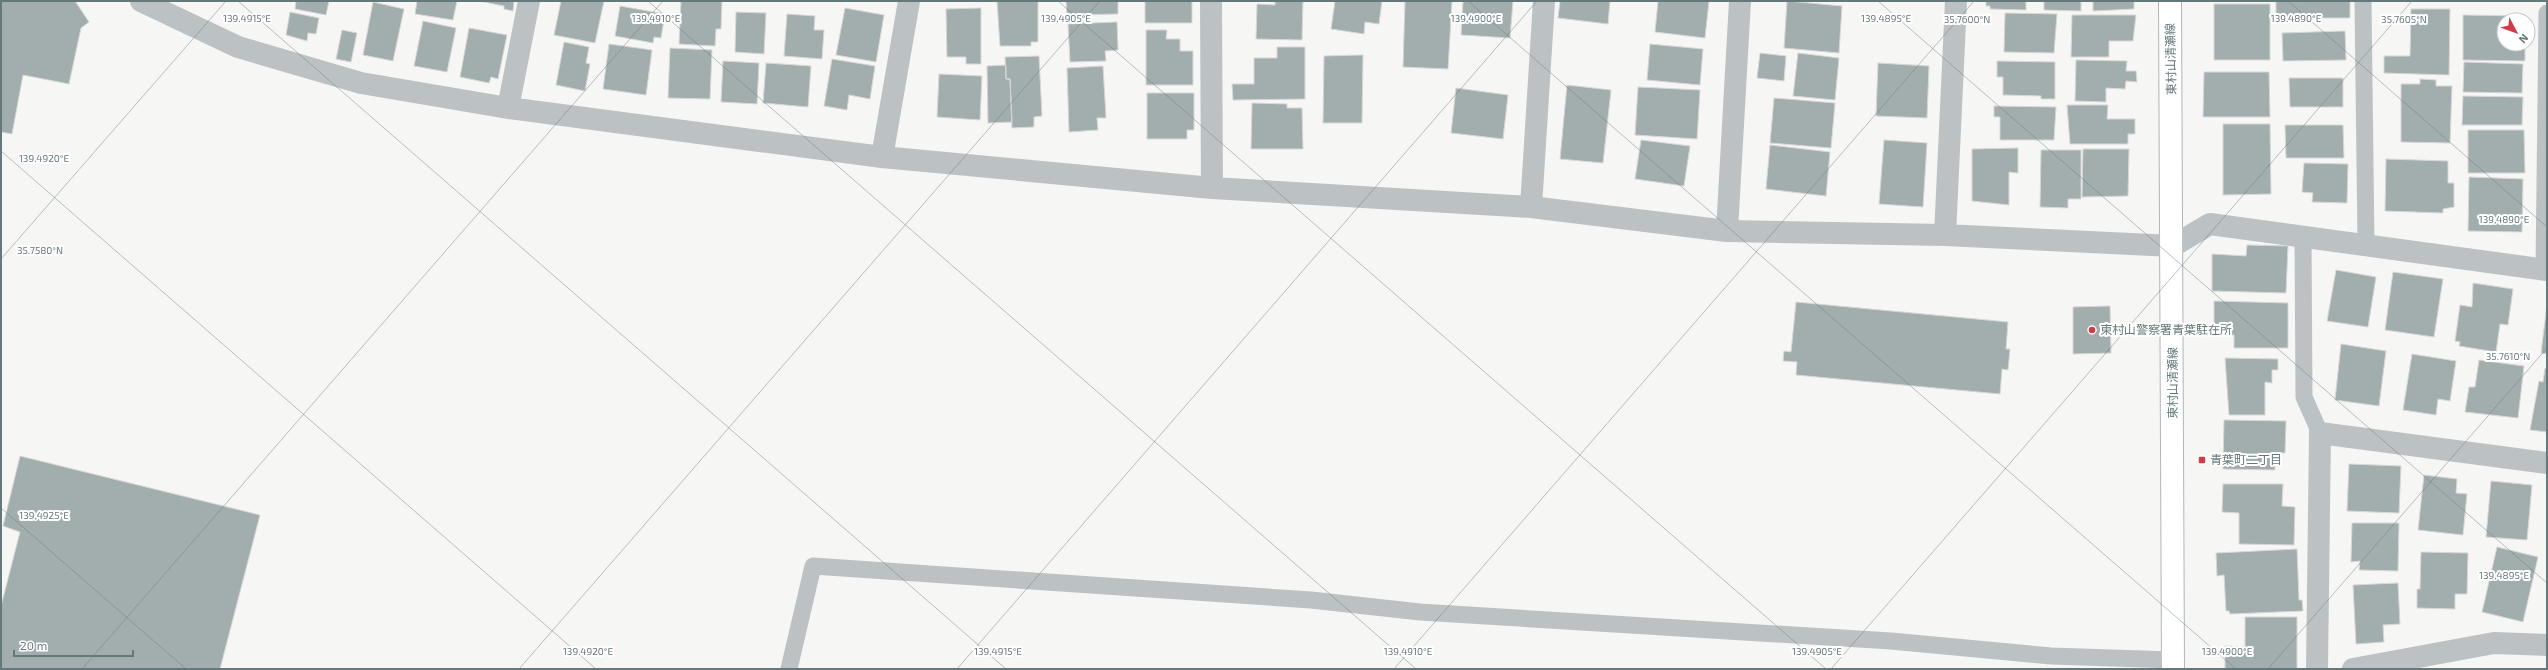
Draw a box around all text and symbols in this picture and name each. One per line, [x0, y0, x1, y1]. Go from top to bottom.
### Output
text: 139.4915°E [223, 12, 271, 24]
text: 139.4910°E [632, 12, 681, 24]
text: 139.4905°E [1041, 12, 1091, 24]
text: 139.4900°E [1451, 12, 1502, 24]
text: 139.4895°E [1861, 12, 1911, 24]
text: 139.4890°E [2271, 12, 2322, 24]
north arrow [2496, 12, 2536, 52]
text: 35.7600°N [1944, 13, 1990, 25]
text: 35.7605°N [2381, 13, 2427, 25]
street label: 東村山清瀬線 [2162, 23, 2178, 95]
text: N [2516, 32, 2531, 46]
text: 139.4920°E [19, 152, 70, 164]
text: 139.4890°E [2479, 213, 2530, 225]
text: 35.7580°N [17, 244, 63, 256]
place label: 東村山警察署青葉駐在所 [2100, 322, 2232, 336]
marker: 東村山警察署青葉駐在所 [2087, 325, 2097, 335]
street label: 東村山清瀬線 [2165, 347, 2179, 419]
text: 35.7610°N [2486, 350, 2530, 362]
place label: 青葉町二丁目 [2210, 452, 2282, 466]
marker: 青葉町二丁目 [2197, 455, 2207, 465]
text: 139.4925°E [19, 509, 69, 521]
text: 139.4895°E [2479, 569, 2529, 581]
scale bar [14, 632, 133, 658]
text: 20 m [20, 638, 47, 652]
text: 139.4920°E [563, 645, 614, 657]
text: 139.4915°E [974, 645, 1022, 657]
text: 139.4910°E [1384, 645, 1433, 657]
text: 139.4905°E [1792, 645, 1842, 657]
text: 139.4900°E [2202, 645, 2253, 657]

